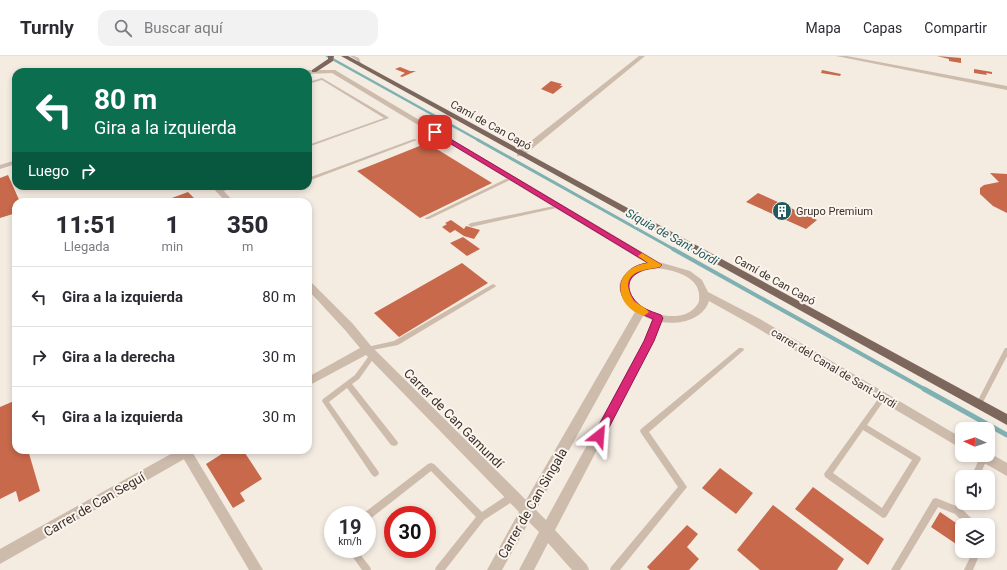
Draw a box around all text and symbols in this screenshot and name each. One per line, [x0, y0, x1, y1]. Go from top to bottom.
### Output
search box [98, 10, 378, 46]
text: Turnly [20, 16, 74, 39]
icon: search [112, 17, 134, 39]
text: Buscar aquí [144, 19, 223, 37]
text: Mapa [806, 20, 841, 36]
text: Capas [863, 20, 902, 36]
text: Compartir [924, 20, 987, 36]
text: 80 m [94, 83, 157, 116]
icon: left [28, 84, 80, 136]
street label: Camí de Can Capó [448, 98, 534, 153]
pin [418, 115, 452, 149]
text: Gira a la izquierda [94, 117, 237, 138]
icon: arrive [424, 121, 446, 143]
icon: right [77, 160, 99, 182]
text: Luego [28, 162, 69, 180]
building icon: Grupo Premium [771, 200, 793, 222]
place label: Grupo Premium [796, 205, 873, 218]
water label: Síquia de Sant Jordi [623, 206, 721, 268]
text: 11:51 [56, 211, 118, 239]
text: 1 [165, 211, 179, 239]
text: 350 [227, 211, 268, 239]
text: Llegada [64, 239, 110, 254]
text: min [162, 239, 183, 254]
text: m [242, 239, 253, 254]
street label: Camí de Can Capó [732, 253, 818, 308]
icon: left [28, 286, 50, 308]
text: Gira a la izquierda [62, 288, 183, 306]
text: 80 m [262, 288, 296, 306]
street label: carrer del Canal de Sant Jordi [769, 326, 899, 411]
icon: right [28, 346, 50, 368]
text: Gira a la derecha [62, 348, 175, 366]
text: 30 m [262, 348, 296, 366]
street label: Carrer de Can Gamundí [401, 366, 507, 472]
icon: left [28, 406, 50, 428]
text: Gira a la izquierda [62, 408, 183, 426]
text: 30 m [262, 408, 296, 426]
position arrow [578, 415, 620, 457]
north arrow [955, 422, 995, 462]
map controls [955, 422, 995, 558]
street label: Carrer de Can Singala [495, 445, 570, 561]
street label: Carrer de Can Seguí [41, 469, 148, 540]
button: sound [955, 470, 995, 510]
speed limit sign: 30 [384, 506, 436, 558]
text: 19 [339, 515, 361, 539]
button: layers [955, 518, 995, 558]
text: km/h [338, 536, 362, 547]

